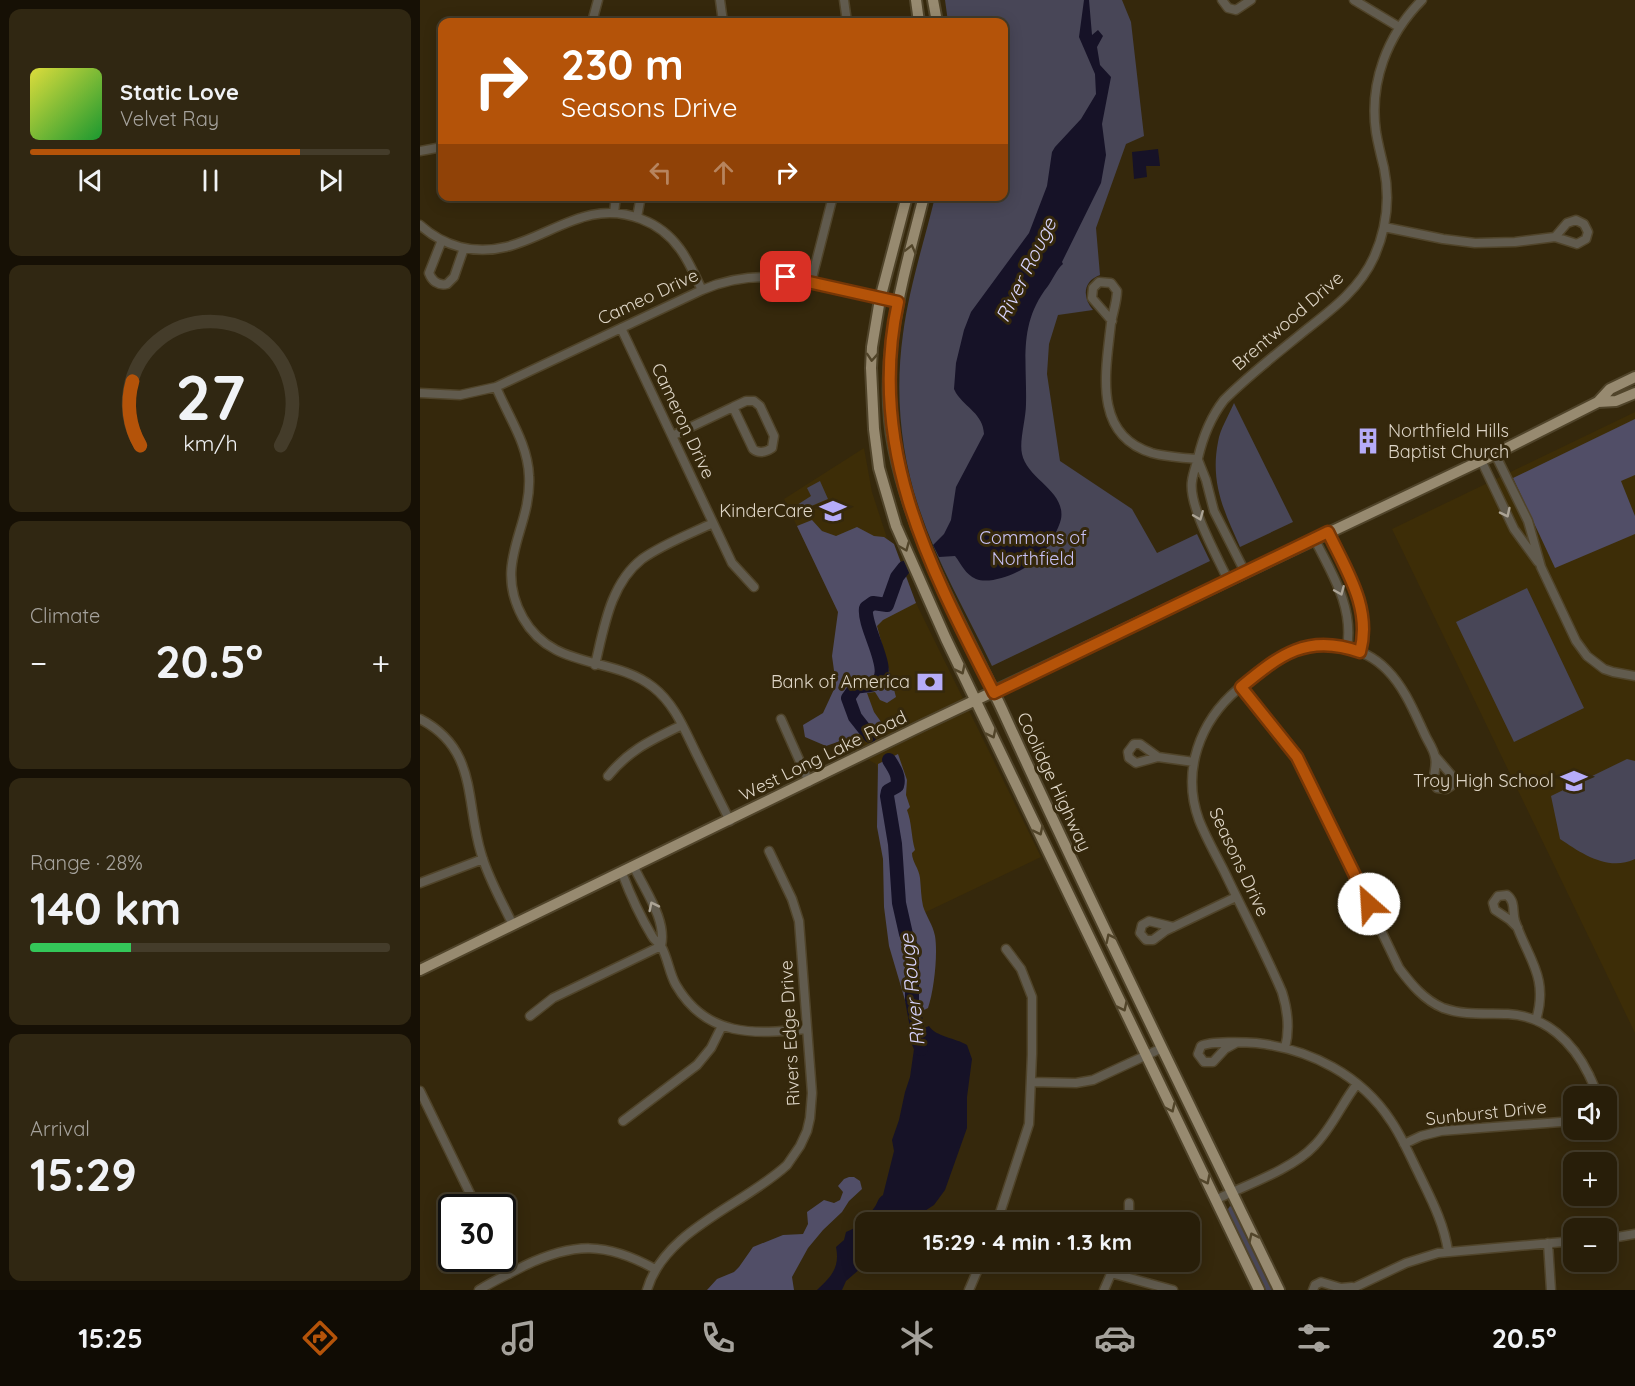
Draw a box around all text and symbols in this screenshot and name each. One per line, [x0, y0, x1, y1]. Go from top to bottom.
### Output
text: 230 m [561, 38, 684, 91]
icon: right [462, 42, 540, 120]
text: Static Love [120, 78, 239, 106]
text: Seasons Drive [561, 90, 738, 124]
text: Velvet Ray [120, 106, 219, 131]
icon: left [644, 156, 677, 189]
icon: ahead [707, 156, 740, 189]
icon: right [770, 156, 803, 189]
icon: previous [74, 164, 107, 197]
icon: pause [194, 164, 227, 197]
icon: next [314, 164, 347, 197]
water label: River Rouge [990, 213, 1062, 326]
one-way arrow [903, 245, 916, 255]
pin [760, 251, 811, 302]
icon: arrive [769, 260, 802, 293]
street label: Cameo Drive [594, 263, 702, 330]
street label: Brentwood Drive [1227, 266, 1348, 375]
one-way arrow [865, 353, 878, 362]
text: 27 [175, 358, 245, 436]
street label: Cameron Drive [647, 359, 720, 482]
place label: Northfield Hills Baptist Church [1388, 419, 1509, 463]
building icon: Northfield Hills Baptist Church [1353, 426, 1383, 456]
text: km/h [183, 430, 237, 456]
school or university icon: KinderCare [818, 496, 848, 526]
place label: KinderCare [719, 499, 813, 522]
one-way arrow [1499, 507, 1511, 518]
one-way arrow [1192, 509, 1204, 520]
park label: Commons of Northfield [979, 526, 1087, 570]
one-way arrow [897, 541, 909, 552]
one-way arrow [1333, 585, 1345, 596]
text: Climate [30, 603, 100, 628]
text: 20.5° [155, 633, 263, 689]
text: − [30, 642, 47, 683]
text: + [371, 642, 390, 683]
one-way arrow [953, 664, 965, 675]
bank icon: Bank of America [915, 667, 945, 697]
place label: Bank of America [771, 670, 910, 693]
street label: West Long Lake Road [735, 705, 910, 806]
street label: Coolidge Highway [1012, 708, 1097, 855]
one-way arrow [985, 728, 997, 739]
school or university icon: Troy High School [1559, 766, 1589, 796]
place label: Troy High School [1413, 769, 1554, 792]
street label: Seasons Drive [1204, 804, 1275, 920]
one-way arrow [1031, 824, 1043, 835]
text: Range · 28% [30, 850, 143, 875]
position arrow [1337, 872, 1401, 936]
text: 140 km [30, 880, 181, 936]
one-way arrow [648, 901, 660, 912]
water label: River Rouge [893, 932, 930, 1047]
one-way arrow [1106, 934, 1118, 945]
street label: Rivers Edge Drive [774, 959, 805, 1107]
one-way arrow [1116, 1000, 1128, 1011]
map controls [1563, 1086, 1617, 1272]
button: sound [1563, 1086, 1617, 1140]
street label: Sunburst Drive [1424, 1095, 1548, 1130]
one-way arrow [1164, 1102, 1176, 1113]
text: Arrival [30, 1116, 90, 1141]
text: 15:29 [30, 1146, 137, 1202]
button: + [1563, 1152, 1617, 1206]
one-way arrow [1198, 1174, 1210, 1185]
speed limit sign: 30 [438, 1194, 516, 1272]
button: − [1563, 1218, 1617, 1272]
text: 15:29 · 4 min · 1.3 km [923, 1228, 1132, 1256]
one-way arrow [1249, 1233, 1261, 1244]
icon: directions [299, 1317, 341, 1359]
icon: music [498, 1317, 540, 1359]
icon: phone [697, 1317, 739, 1359]
icon: climate [896, 1317, 938, 1359]
icon: car [1094, 1317, 1136, 1359]
icon: filters [1293, 1317, 1335, 1359]
text: 15:25 [78, 1321, 143, 1355]
text: 20.5° [1492, 1321, 1557, 1355]

